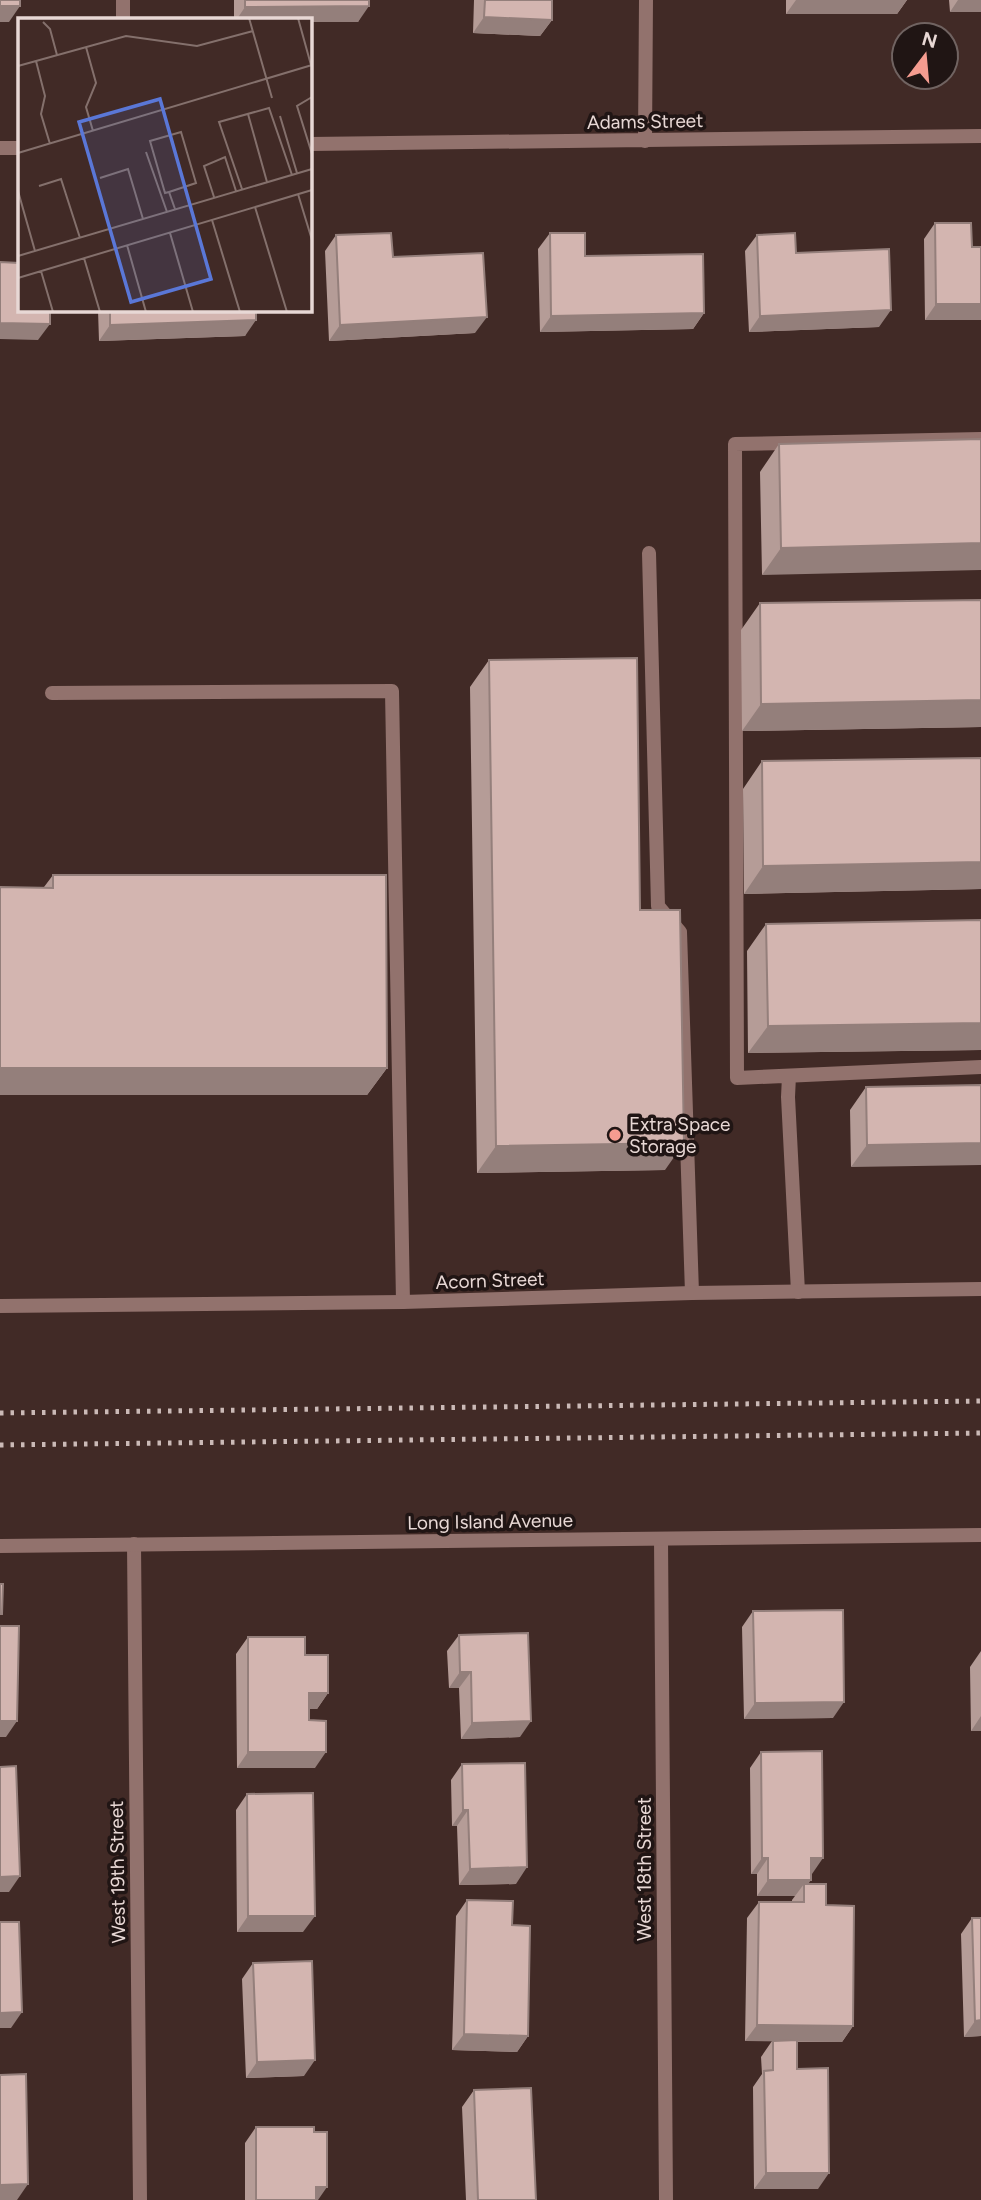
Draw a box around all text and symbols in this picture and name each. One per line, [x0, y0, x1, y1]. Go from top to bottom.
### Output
inset map [18, 18, 312, 312]
north arrow [890, 21, 960, 91]
text: N [919, 27, 940, 53]
street label: Adams Street [587, 109, 703, 134]
place label: Extra Space Storage [629, 1113, 731, 1158]
marker: Extra Space Storage [607, 1127, 623, 1143]
street label: Acorn Street [435, 1267, 545, 1294]
street label: Long Island Avenue [407, 1509, 573, 1534]
street label: West 18th Street [633, 1797, 656, 1941]
street label: West 19th Street [105, 1800, 130, 1944]

